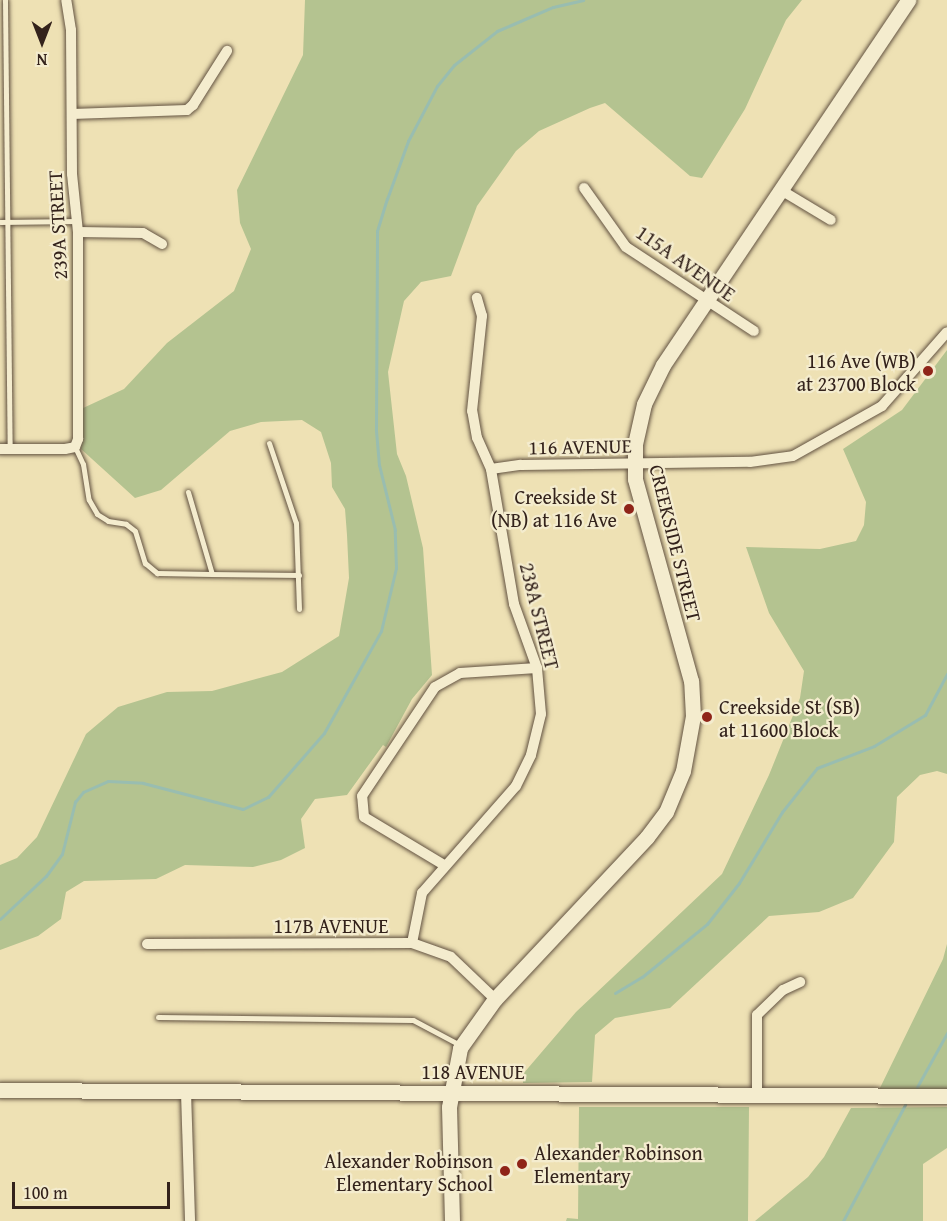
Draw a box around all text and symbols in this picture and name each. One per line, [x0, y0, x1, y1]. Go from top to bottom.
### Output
north arrow [12, 12, 72, 72]
text: N [37, 48, 47, 72]
street label: 239A STREET [42, 170, 72, 280]
street label: 115A AVENUE [632, 220, 740, 306]
place label: 116 Ave (WB) at 23700 Block [797, 348, 916, 395]
marker: 116 Ave (WB) at 23700 Block [921, 364, 935, 378]
street label: 116 AVENUE [528, 433, 632, 459]
street label: CREEKSIDE STREET [645, 462, 707, 624]
place label: Creekside St (NB) at 116 Ave [491, 485, 617, 532]
marker: Creekside St (NB) at 116 Ave [622, 502, 636, 516]
street label: 238A STREET [515, 560, 565, 672]
place label: Creekside St (SB) at 11600 Block [719, 694, 860, 741]
marker: Creekside St (SB) at 11600 Block [700, 710, 714, 724]
street label: 117B AVENUE [274, 913, 388, 937]
street label: 118 AVENUE [421, 1059, 525, 1083]
place label: Alexander Robinson Elementary [534, 1140, 703, 1187]
place label: Alexander Robinson Elementary School [324, 1148, 493, 1195]
marker: Alexander Robinson Elementary [515, 1157, 529, 1171]
marker: Alexander Robinson Elementary School [498, 1164, 512, 1178]
scale bar [15, 1170, 172, 1208]
text: 100 m [23, 1179, 68, 1206]

